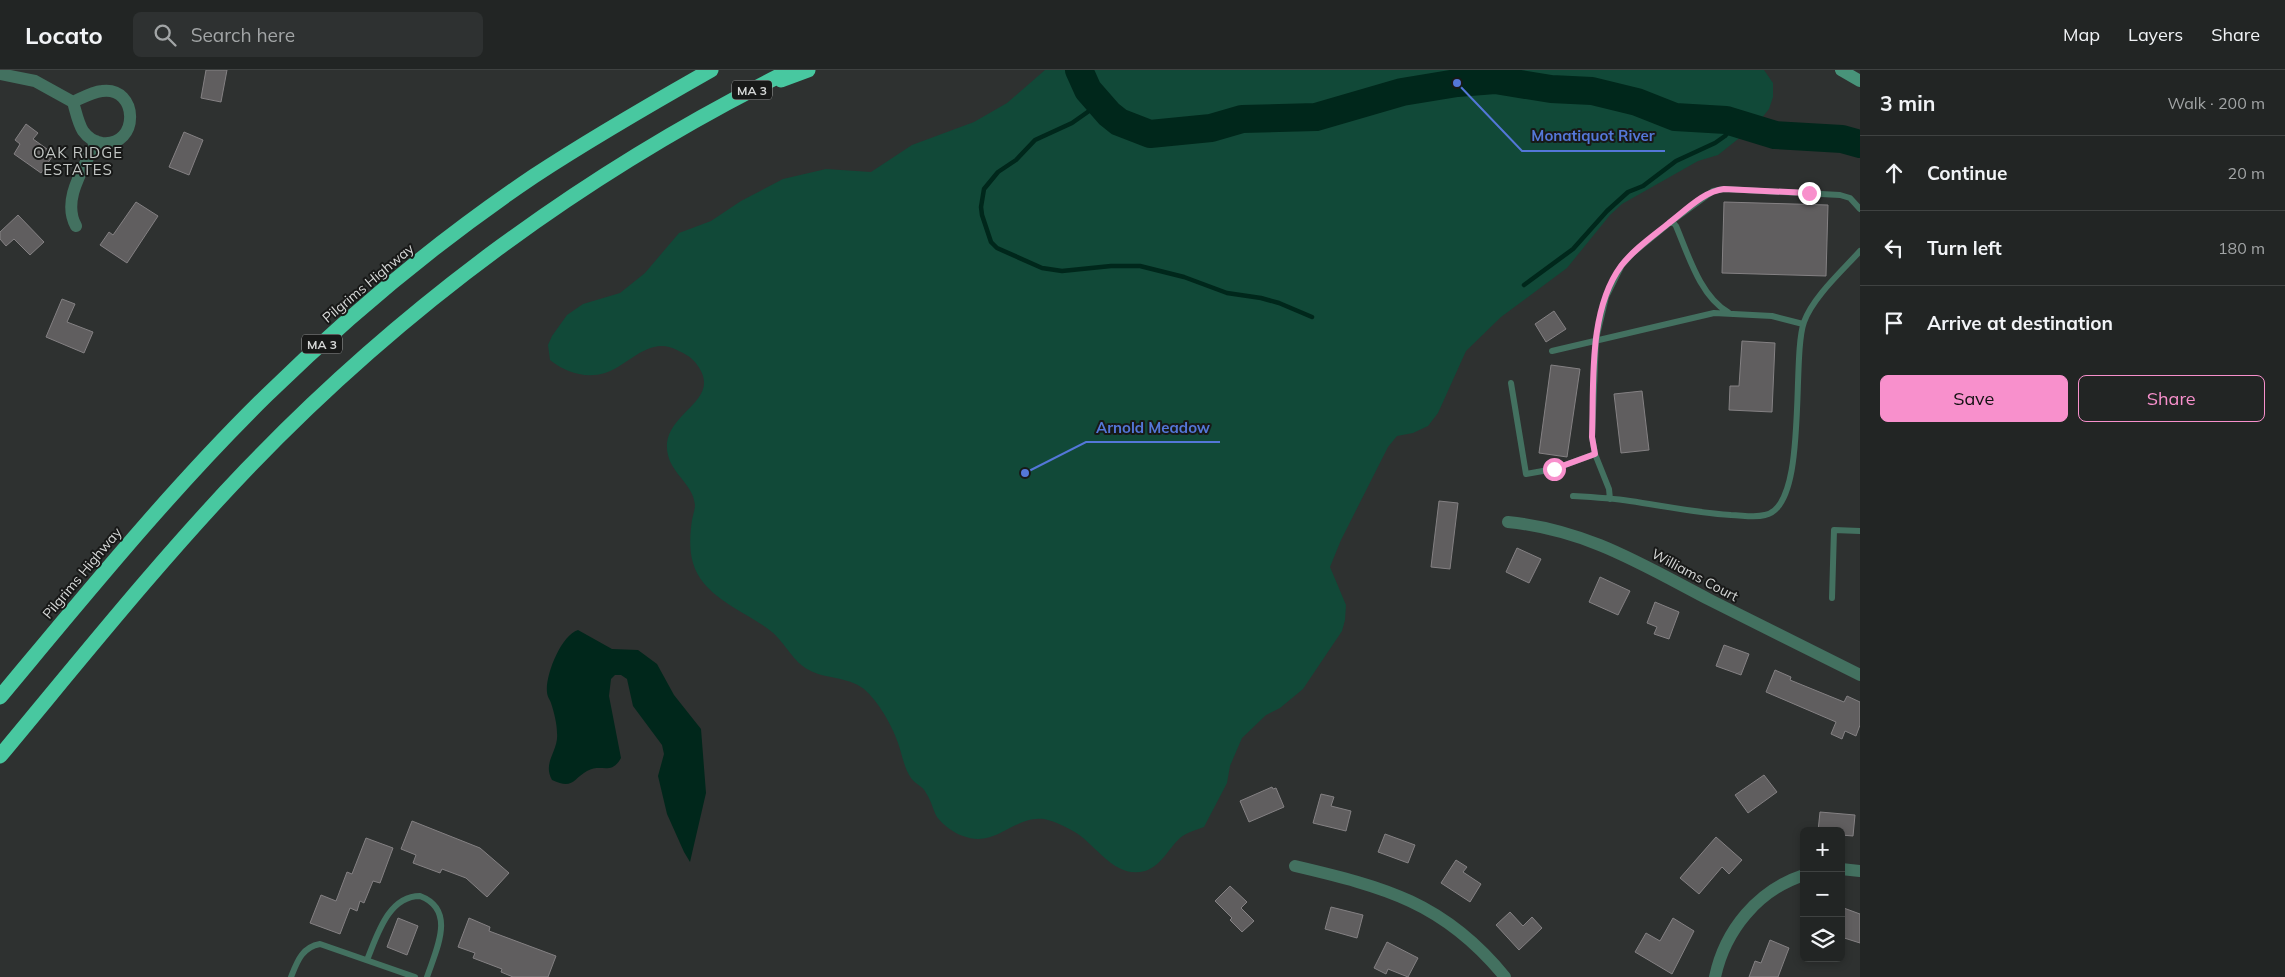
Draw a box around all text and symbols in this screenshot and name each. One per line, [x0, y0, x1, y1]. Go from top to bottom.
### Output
search box [133, 12, 483, 57]
text: Locato [25, 20, 103, 50]
icon: search [151, 21, 179, 49]
text: Search here [191, 23, 295, 47]
text: Map [2063, 23, 2100, 46]
text: Layers [2128, 23, 2183, 46]
text: Share [2211, 23, 2260, 46]
road number: MA 3 [732, 80, 772, 100]
text: 3 min [1880, 90, 1935, 116]
text: Walk · 200 m [2167, 93, 2265, 113]
callout: Monatiquot River [1522, 121, 1665, 151]
text: Monatiquot River [1531, 126, 1655, 145]
district label: OAK RIDGE ESTATES [33, 143, 123, 179]
icon: ahead [1880, 159, 1908, 187]
text: Continue [1927, 161, 2007, 185]
text: 20 m [2228, 163, 2265, 183]
route end [1798, 182, 1821, 205]
icon: left [1880, 234, 1908, 262]
text: Turn left [1927, 236, 2002, 260]
text: 180 m [2218, 238, 2265, 258]
street label: Pilgrims Highway [319, 239, 418, 327]
icon: arrive [1880, 309, 1908, 337]
text: Arrive at destination [1927, 311, 2113, 335]
road number: MA 3 [302, 334, 342, 354]
button: Save [1880, 375, 2068, 422]
button: Share [2078, 375, 2265, 422]
callout: Arnold Meadow [1086, 412, 1220, 442]
text: Arnold Meadow [1096, 418, 1211, 437]
route start [1543, 458, 1566, 481]
street label: Pilgrims Highway [38, 523, 126, 622]
street label: Williams Court [1649, 545, 1742, 605]
map controls [1800, 827, 1845, 962]
button: + [1800, 827, 1845, 872]
button: − [1800, 872, 1845, 917]
button: layers [1800, 917, 1845, 962]

